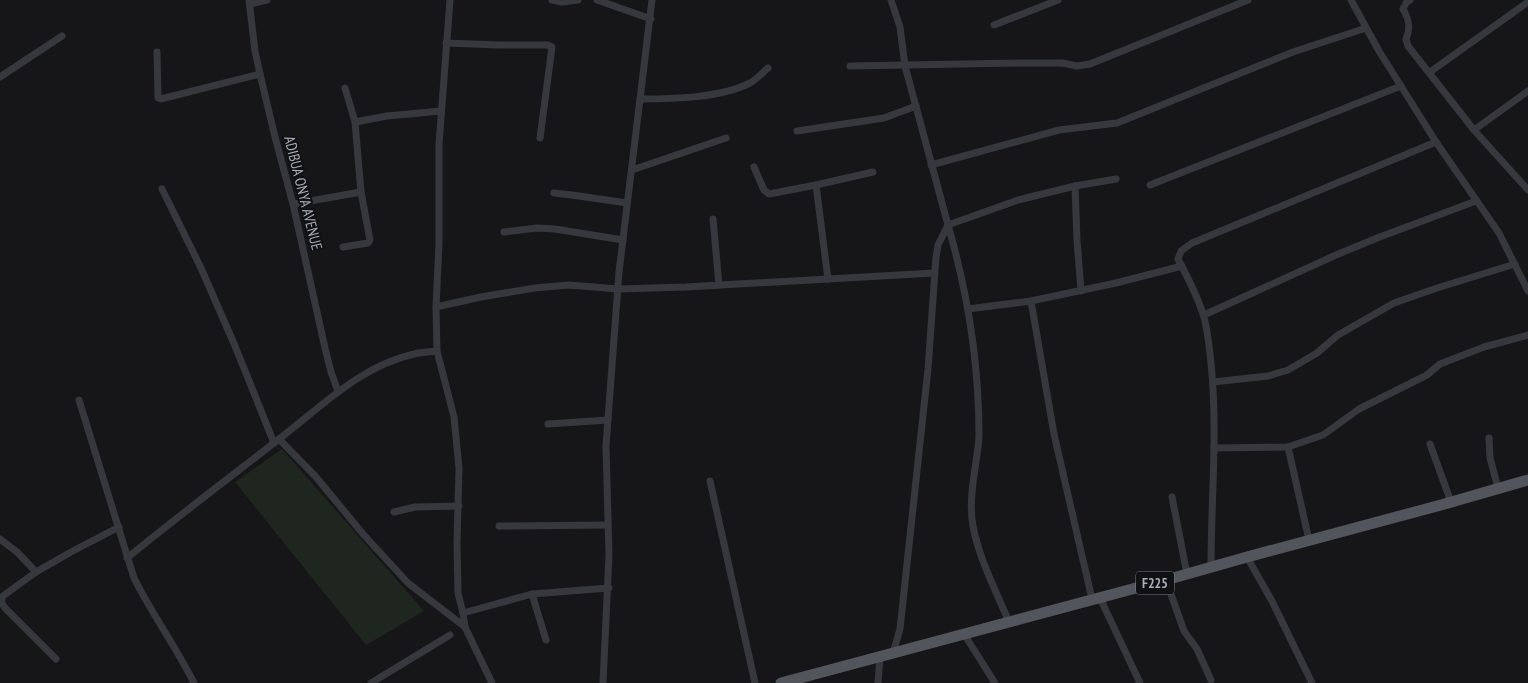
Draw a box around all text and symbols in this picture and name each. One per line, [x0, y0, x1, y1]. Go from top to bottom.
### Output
street label: ADIBUA ONYA AVENUE [280, 134, 327, 252]
road number: F225 [1136, 572, 1174, 594]

